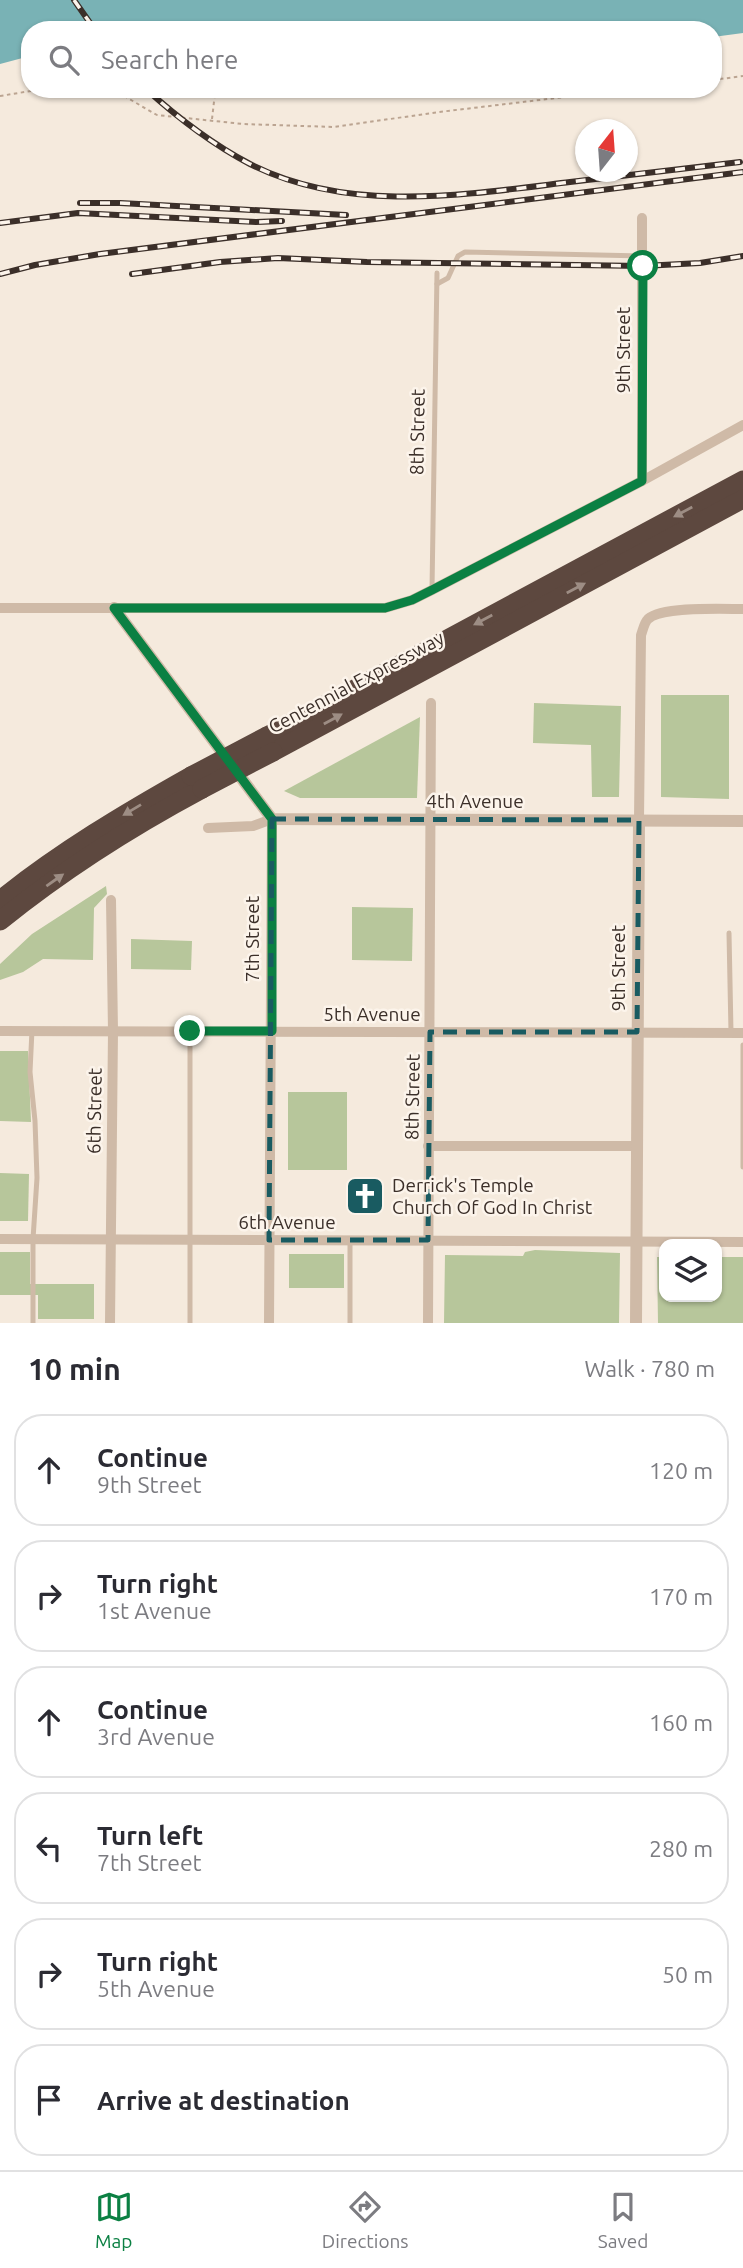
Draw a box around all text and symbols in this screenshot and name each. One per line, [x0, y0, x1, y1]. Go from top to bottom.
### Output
search box [21, 21, 722, 98]
icon: search [45, 41, 83, 79]
text: Search here [101, 45, 238, 74]
north arrow [575, 119, 638, 182]
route start [627, 250, 658, 281]
street label: 9th Street [612, 306, 634, 393]
street label: 8th Street [405, 388, 429, 475]
one-way arrow [673, 506, 693, 518]
one-way arrow [566, 582, 586, 594]
one-way arrow [473, 614, 492, 626]
street label: Centennial Expressway [264, 626, 448, 738]
one-way arrow [323, 713, 342, 725]
street label: 4th Avenue [426, 790, 524, 812]
one-way arrow [122, 804, 141, 816]
one-way arrow [46, 873, 64, 887]
street label: 7th Street [241, 895, 263, 982]
street label: 9th Street [607, 924, 629, 1011]
street label: 5th Avenue [323, 1003, 421, 1025]
route end [174, 1015, 205, 1046]
street label: 8th Street [400, 1053, 424, 1140]
street label: 6th Street [82, 1067, 106, 1154]
place label: Derrick's Temple Church Of God In Christ [392, 1174, 593, 1218]
church icon: Derrick's Temple Church Of God In Christ [344, 1175, 386, 1217]
street label: 6th Avenue [238, 1211, 336, 1233]
map controls [659, 1239, 722, 1302]
button: layers [659, 1239, 722, 1302]
text: 10 min [28, 1352, 121, 1386]
text: Walk · 780 m [584, 1356, 715, 1381]
text: Continue [97, 1443, 208, 1472]
icon: ahead [30, 1451, 68, 1489]
text: 120 m [649, 1458, 713, 1483]
text: 9th Street [97, 1472, 202, 1497]
text: Turn right [97, 1569, 218, 1598]
icon: right [30, 1577, 68, 1615]
text: 170 m [649, 1584, 713, 1609]
text: 1st Avenue [97, 1598, 212, 1623]
text: Continue [97, 1695, 208, 1724]
icon: ahead [30, 1703, 68, 1741]
text: 160 m [649, 1710, 713, 1735]
text: 3rd Avenue [97, 1724, 215, 1749]
text: Turn left [97, 1821, 203, 1850]
icon: left [30, 1829, 68, 1867]
text: 280 m [649, 1836, 713, 1861]
text: 7th Street [97, 1850, 202, 1875]
text: Turn right [97, 1947, 218, 1976]
icon: right [30, 1955, 68, 1993]
text: 50 m [662, 1962, 713, 1987]
text: 5th Avenue [97, 1976, 215, 2001]
icon: arrive [30, 2081, 68, 2119]
text: Arrive at destination [97, 2086, 350, 2115]
tab: Map [95, 2188, 133, 2252]
tab: Directions [322, 2188, 409, 2252]
tab: Saved [598, 2188, 648, 2252]

